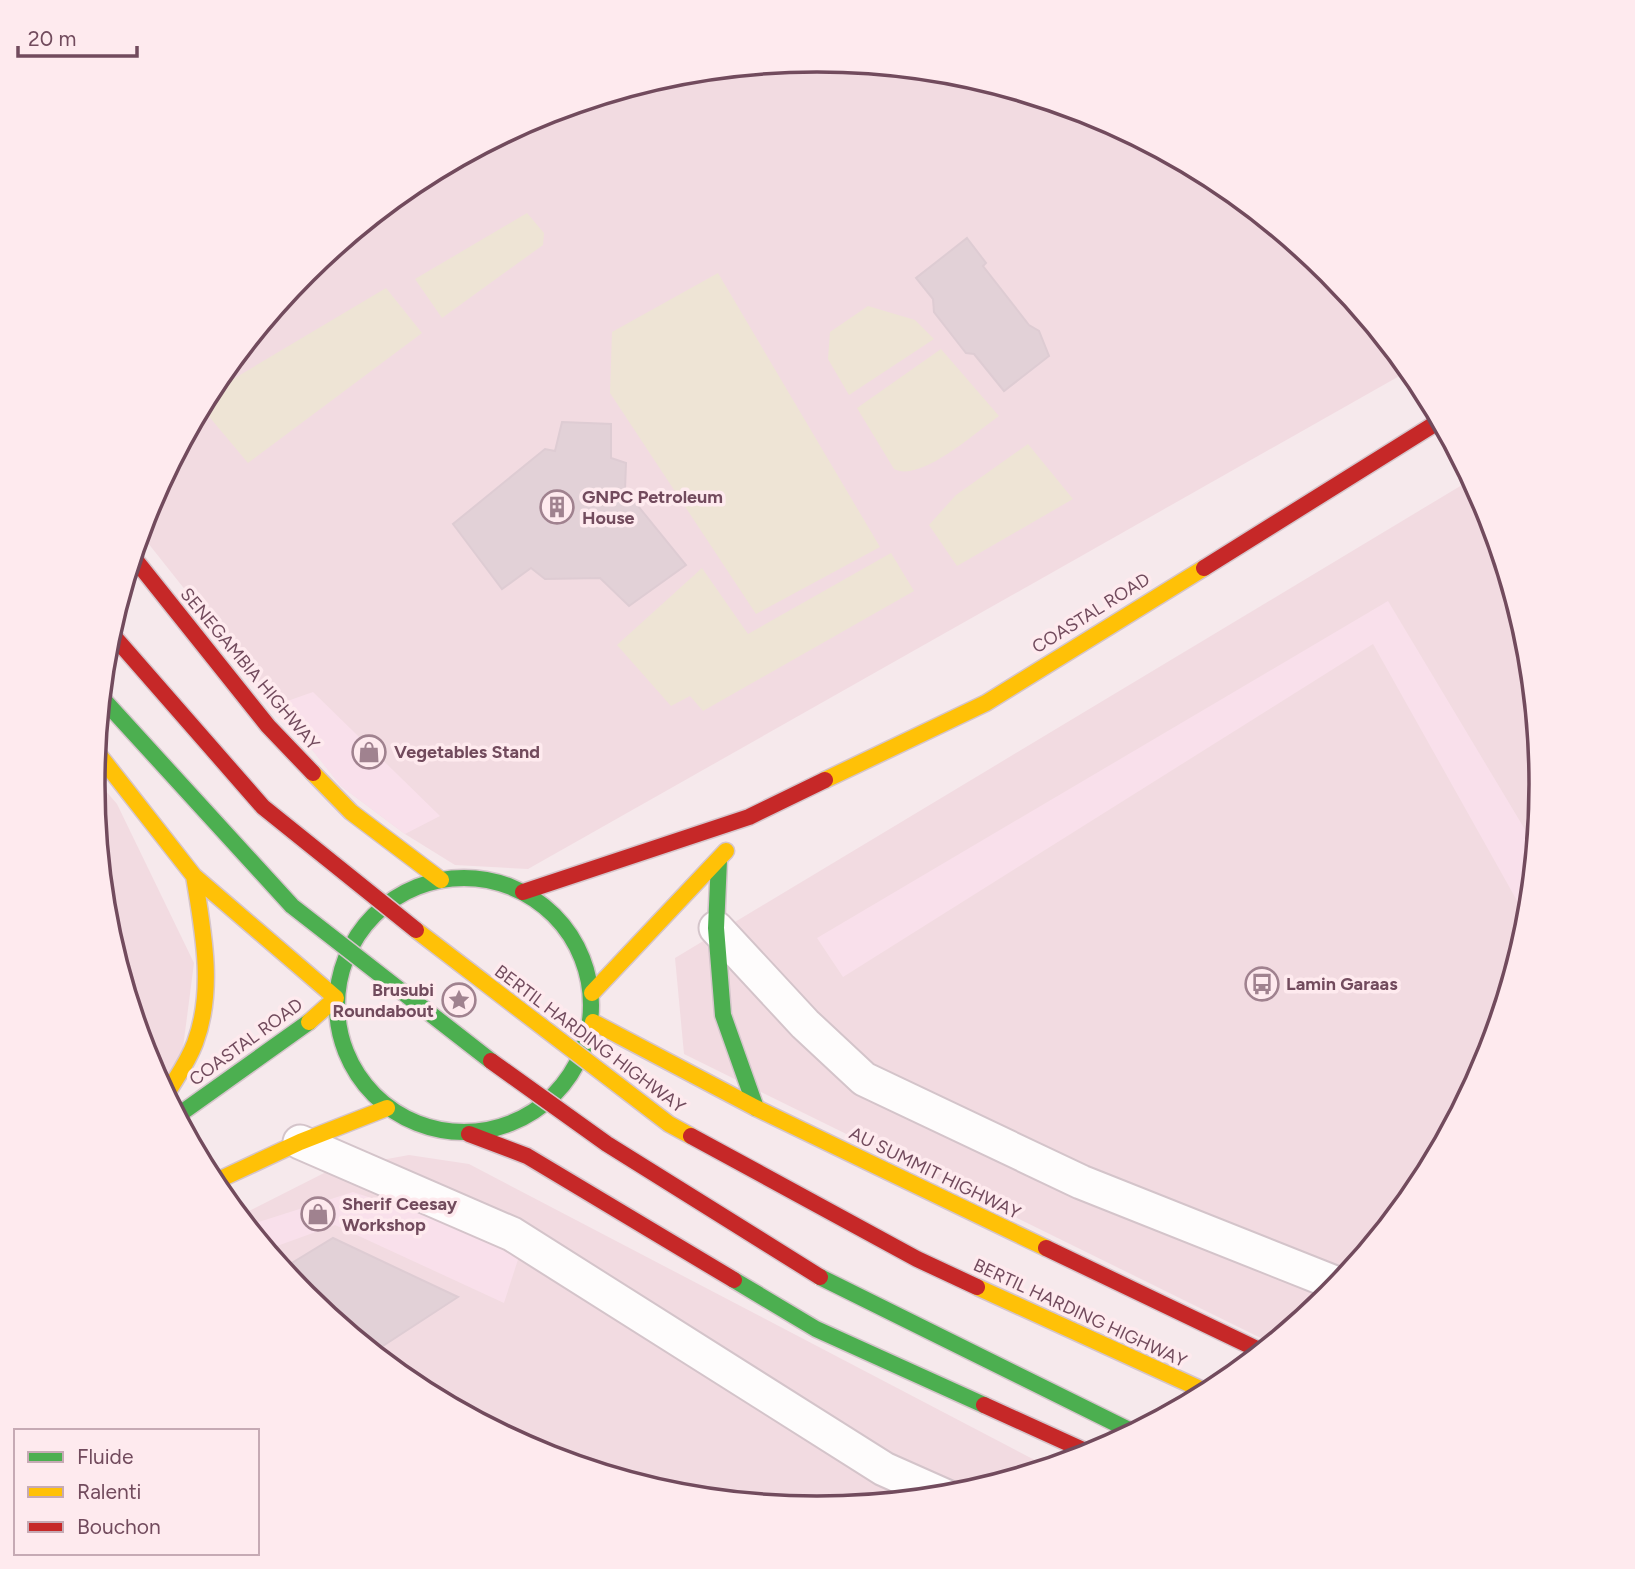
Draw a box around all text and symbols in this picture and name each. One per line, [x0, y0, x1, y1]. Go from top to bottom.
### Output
scale bar [18, 14, 136, 58]
text: 20 m [28, 26, 76, 51]
place label: GNPC Petroleum House [582, 486, 723, 529]
building icon: GNPC Petroleum House [538, 488, 576, 526]
street label: COASTAL ROAD [1028, 568, 1154, 658]
street label: SENEGAMBIA HIGHWAY [176, 583, 324, 755]
shop icon: Vegetables Stand [350, 733, 388, 771]
place label: Vegetables Stand [394, 741, 540, 763]
street label: BERTIL HARDING HIGHWAY [490, 960, 690, 1118]
bus stop icon: Lamin Garaas [1243, 965, 1281, 1003]
place label: Lamin Garaas [1286, 973, 1398, 995]
place label: Brusubi Roundabout [333, 979, 434, 1022]
place icon: Brusubi Roundabout [440, 981, 478, 1019]
street label: COASTAL ROAD [185, 994, 307, 1090]
street label: AU SUMMIT HIGHWAY [846, 1122, 1024, 1224]
place label: Sherif Ceesay Workshop [342, 1193, 458, 1236]
shop icon: Sherif Ceesay Workshop [299, 1195, 337, 1233]
street label: BERTIL HARDING HIGHWAY [970, 1254, 1190, 1372]
legend [14, 1429, 259, 1555]
text: Fluide [77, 1444, 133, 1469]
text: Ralenti [77, 1479, 141, 1504]
text: Bouchon [77, 1514, 161, 1539]

